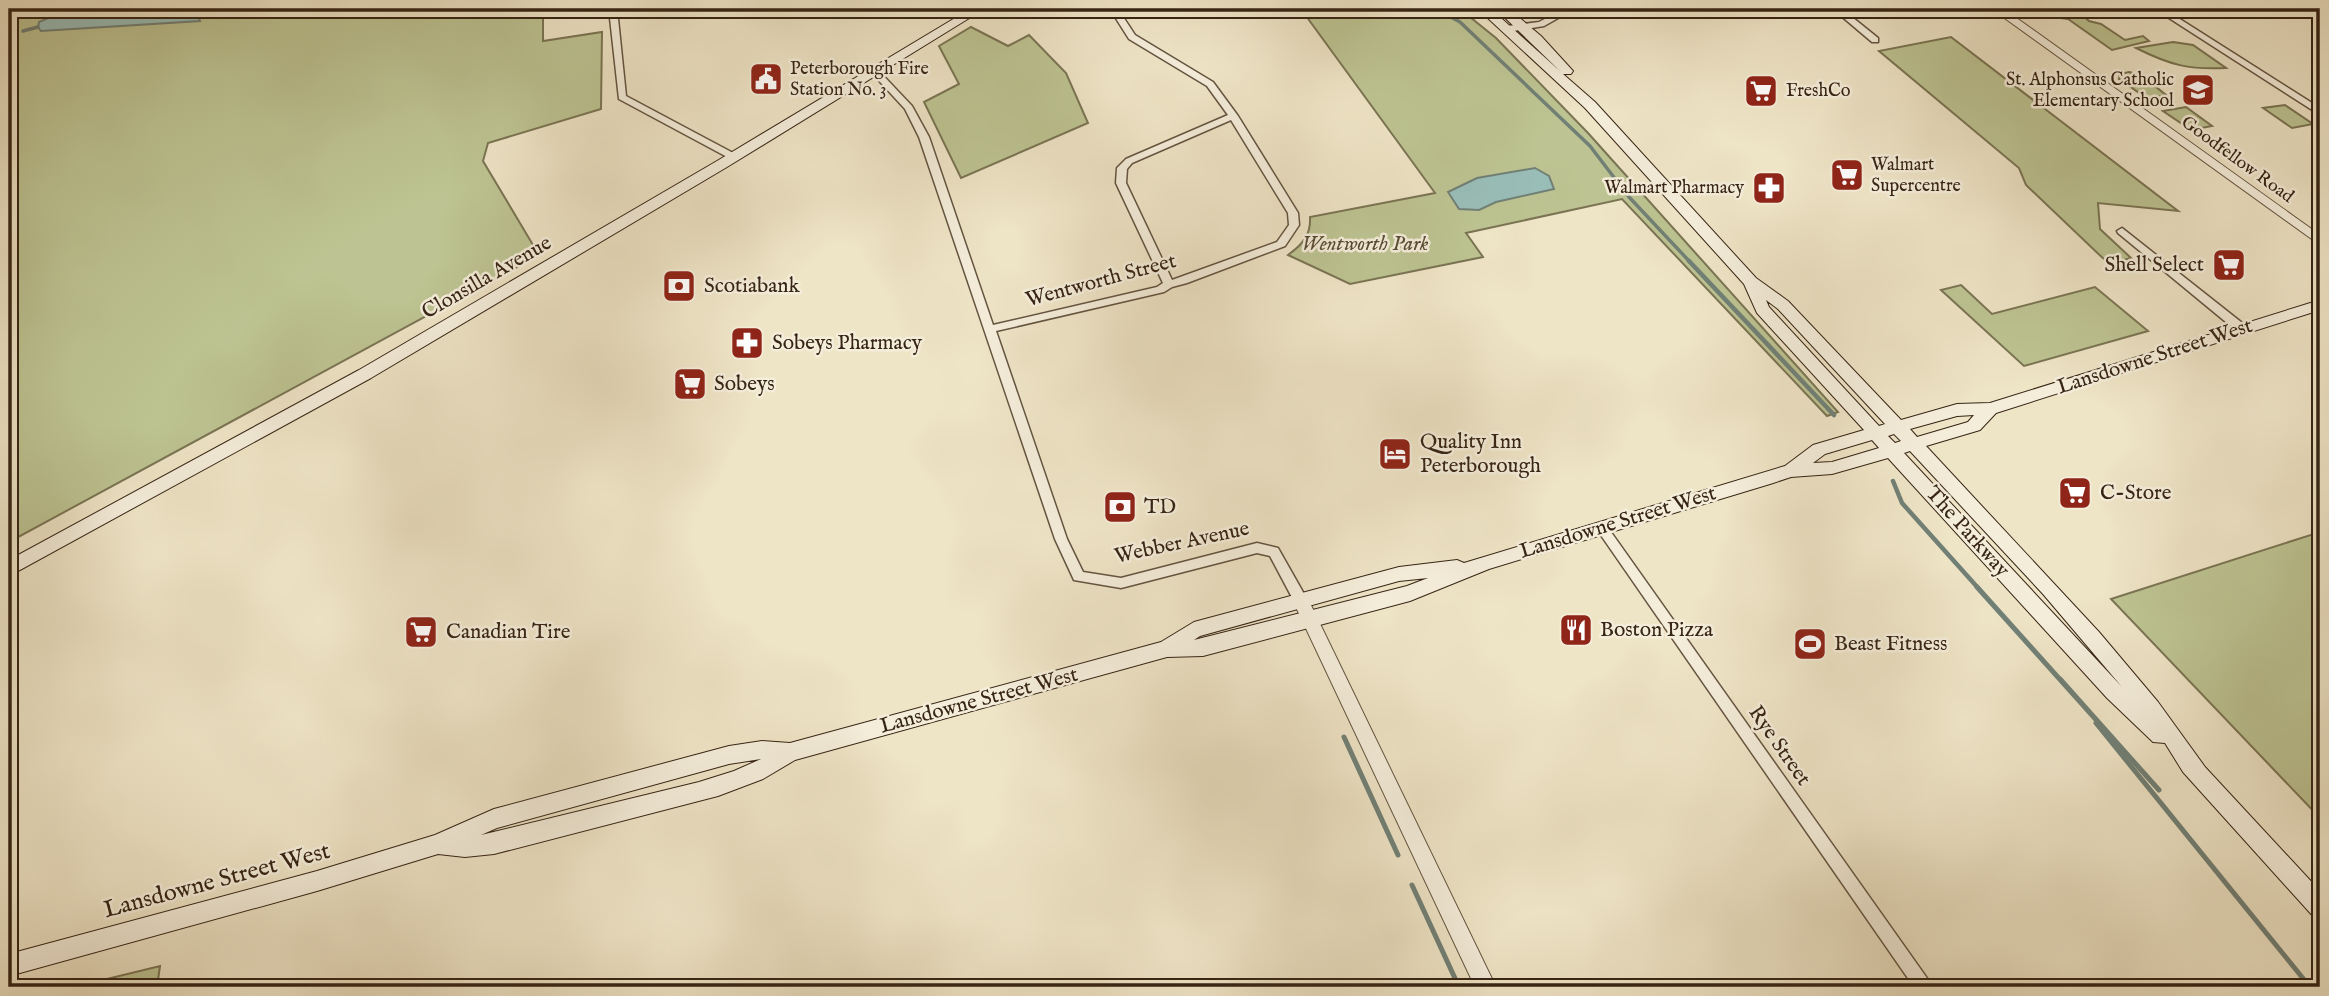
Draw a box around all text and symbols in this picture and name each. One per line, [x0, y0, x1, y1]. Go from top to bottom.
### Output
place label: Peterborough Fire Station No. 3 [790, 58, 929, 102]
public building icon: Peterborough Fire Station No. 3 [747, 60, 785, 98]
place label: St. Alphonsus Catholic Elementary School [2006, 69, 2174, 113]
school or university icon: St. Alphonsus Catholic Elementary School [2179, 71, 2217, 109]
supermarket icon: FreshCo [1742, 72, 1780, 110]
place label: FreshCo [1786, 80, 1851, 103]
street label: Goodfellow Road [2176, 111, 2298, 209]
place label: Walmart Supercentre [1871, 154, 1961, 198]
supermarket icon: Walmart Supercentre [1828, 156, 1866, 194]
pharmacy icon: Walmart Pharmacy [1750, 169, 1788, 207]
place label: Walmart Pharmacy [1604, 177, 1744, 200]
street label: Clonsilla Avenue [417, 230, 557, 326]
park label: Wentworth Park [1302, 231, 1429, 258]
supermarket icon: Shell Select [2210, 246, 2248, 284]
street label: Wentworth Street [1023, 248, 1179, 314]
place label: Shell Select [2104, 252, 2204, 279]
bank icon: Scotiabank [660, 267, 698, 305]
place label: Scotiabank [704, 273, 800, 300]
street label: Lansdowne Street West [2054, 313, 2256, 401]
pharmacy icon: Sobeys Pharmacy [728, 324, 766, 362]
place label: Sobeys Pharmacy [772, 330, 923, 357]
supermarket icon: Sobeys [671, 365, 709, 403]
place label: Sobeys [714, 371, 775, 398]
place label: Quality Inn Peterborough [1420, 429, 1541, 480]
hotel icon: Quality Inn Peterborough [1376, 435, 1414, 473]
supermarket icon: C-Store [2056, 474, 2094, 512]
street label: Lansdowne Street West [1516, 480, 1720, 566]
place label: C-Store [2100, 480, 2172, 507]
street label: The Parkway [1919, 481, 2015, 584]
bank icon: TD [1101, 488, 1139, 526]
place label: TD [1144, 494, 1176, 521]
street label: Webber Avenue [1112, 515, 1252, 570]
restaurant icon: Boston Pizza [1557, 611, 1595, 649]
supermarket icon: Canadian Tire [402, 613, 440, 651]
place label: Boston Pizza [1600, 617, 1714, 644]
place label: Canadian Tire [446, 619, 571, 646]
sports icon: Beast Fitness [1791, 625, 1829, 663]
place label: Beast Fitness [1834, 631, 1947, 658]
street label: Lansdowne Street West [877, 662, 1081, 740]
street label: Rye Street [1742, 701, 1816, 791]
street label: Lansdowne Street West [100, 836, 334, 926]

